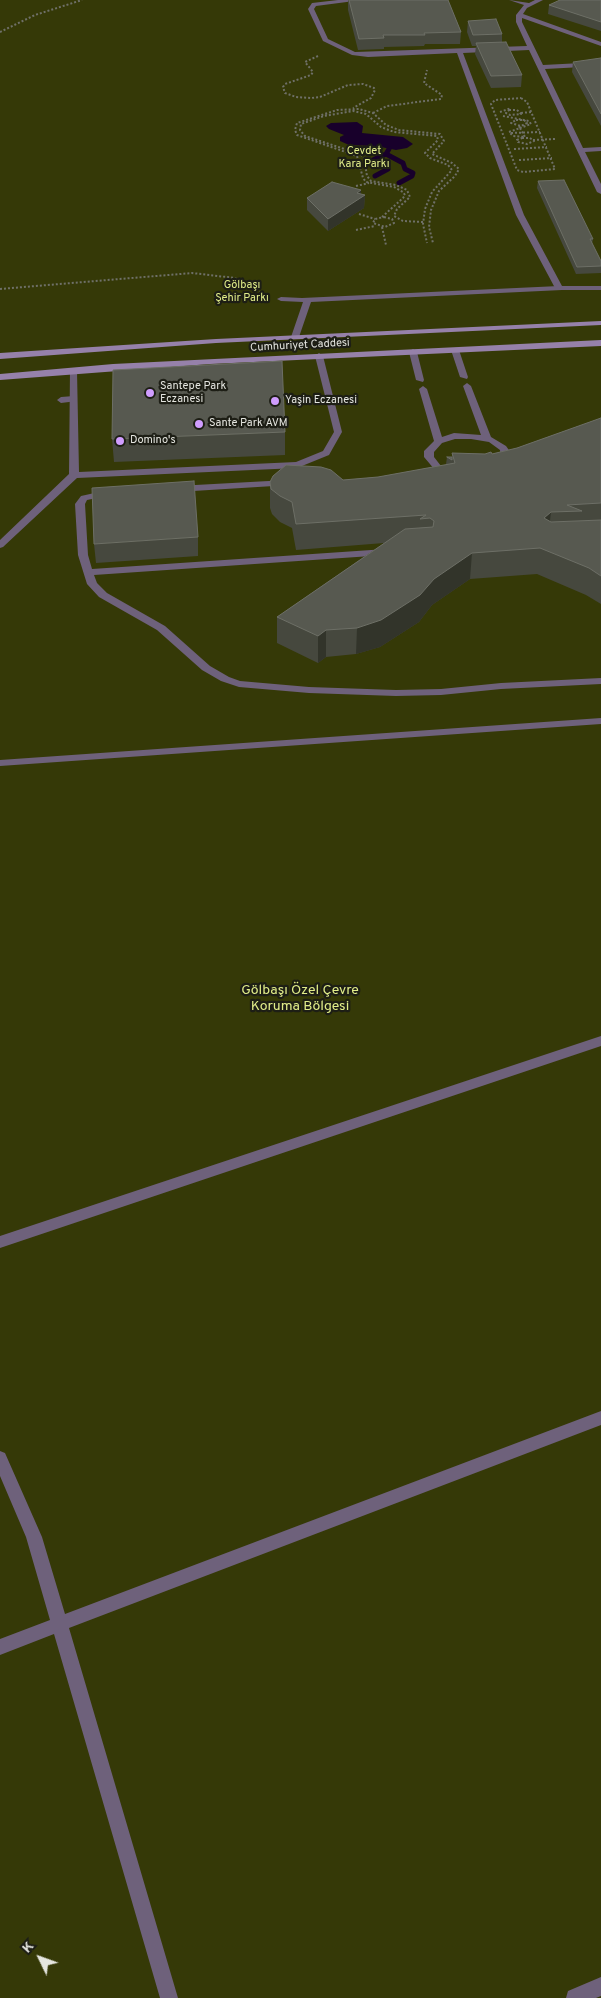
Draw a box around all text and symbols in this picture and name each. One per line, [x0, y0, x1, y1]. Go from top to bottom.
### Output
park label: Cevdet Kara Parkı [338, 145, 390, 171]
park label: Gölbaşı Şehir Parkı [215, 279, 269, 305]
street label: Cumhuriyet Caddesi [250, 337, 350, 355]
place label: Santepe Park Eczanesi [160, 380, 226, 406]
marker: Santepe Park Eczanesi [144, 387, 156, 399]
place label: Yaşin Eczanesi [285, 394, 357, 408]
marker: Yaşin Eczanesi [269, 395, 281, 407]
place label: Sante Park AVM [209, 417, 288, 431]
marker: Sante Park AVM [193, 418, 205, 430]
place label: Domino's [130, 434, 176, 448]
marker: Domino's [114, 435, 126, 447]
park label: Gölbaşı Özel Çevre Koruma Bölgesi [241, 983, 359, 1016]
north arrow [15, 1933, 65, 1983]
text: K [19, 1938, 38, 1957]

